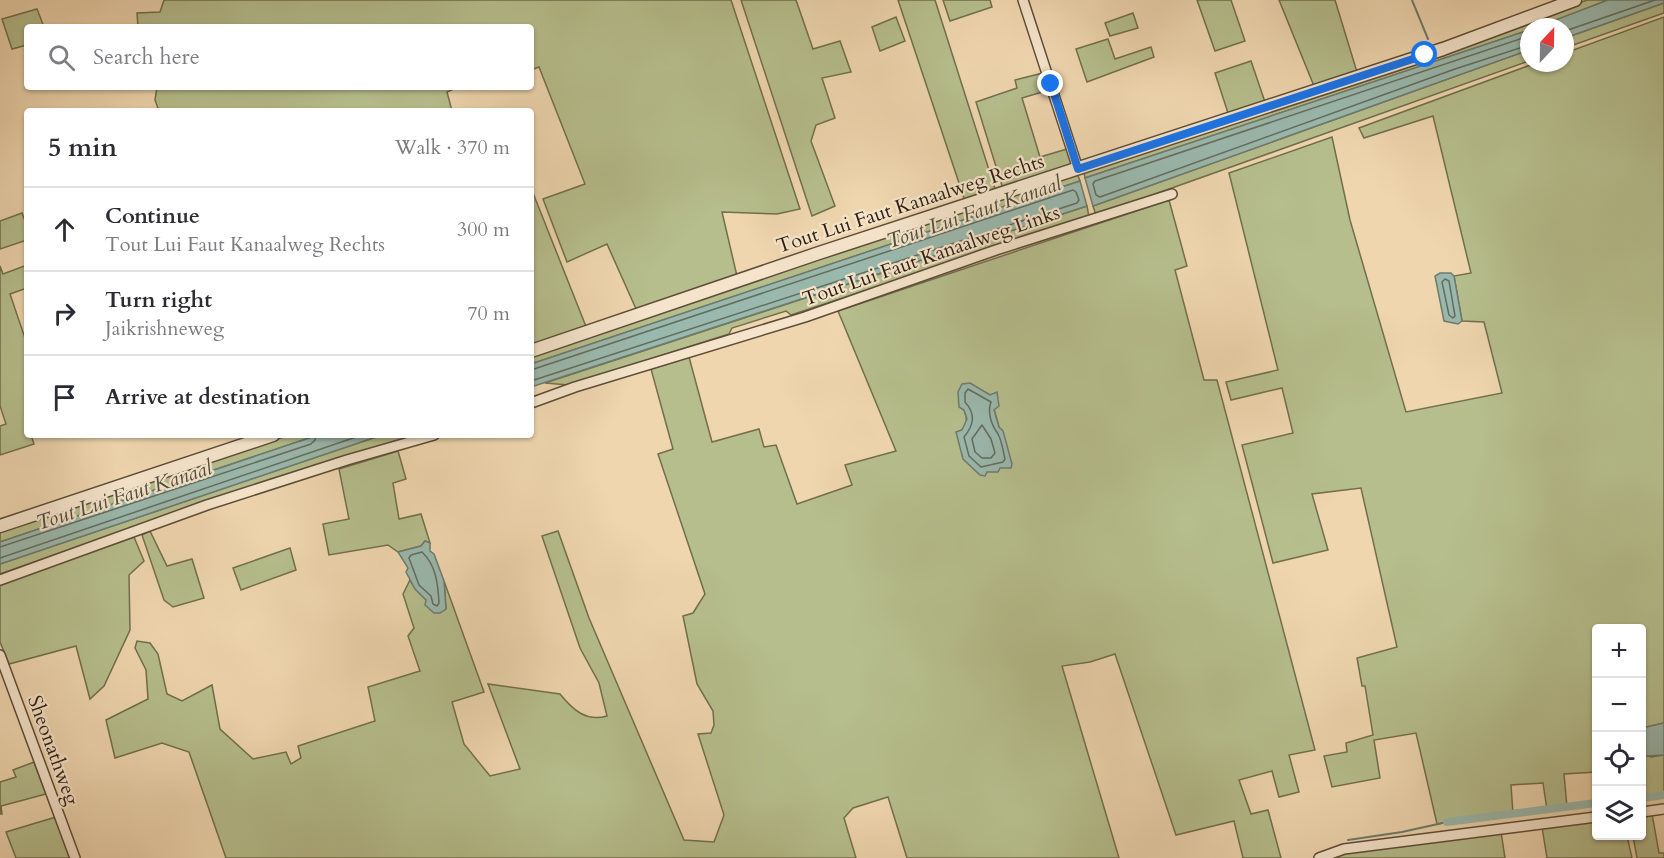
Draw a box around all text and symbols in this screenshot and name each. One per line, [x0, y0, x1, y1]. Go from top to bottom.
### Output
north arrow [1520, 18, 1574, 72]
search box [24, 24, 534, 90]
icon: search [45, 41, 78, 74]
route start [1411, 41, 1437, 67]
text: Search here [93, 42, 200, 72]
route end [1037, 70, 1063, 96]
text: 5 min [48, 130, 117, 165]
text: Walk · 370 m [395, 134, 510, 161]
street label: Tout Lui Faut Kanaalweg Rechts [773, 148, 1047, 258]
water label: Tout Lui Faut Kanaal [883, 170, 1065, 254]
street label: Tout Lui Faut Kanaalweg Links [799, 199, 1063, 312]
text: Continue [105, 201, 200, 231]
icon: ahead [48, 213, 81, 246]
text: 300 m [457, 216, 510, 243]
text: Tout Lui Faut Kanaalweg Rechts [105, 231, 385, 258]
text: Turn right [105, 285, 212, 315]
icon: right [48, 297, 81, 330]
text: 70 m [467, 300, 510, 327]
text: Jaikrishneweg [105, 315, 224, 342]
icon: arrive [48, 381, 81, 414]
text: Arrive at destination [105, 382, 310, 412]
water label: Tout Lui Faut Kanaal [32, 453, 217, 538]
map controls [1592, 624, 1646, 840]
button: + [1592, 624, 1646, 678]
button: − [1592, 678, 1646, 732]
street label: Sheonathweg [21, 692, 86, 809]
button: locate [1592, 732, 1646, 786]
button: layers [1592, 786, 1646, 840]

